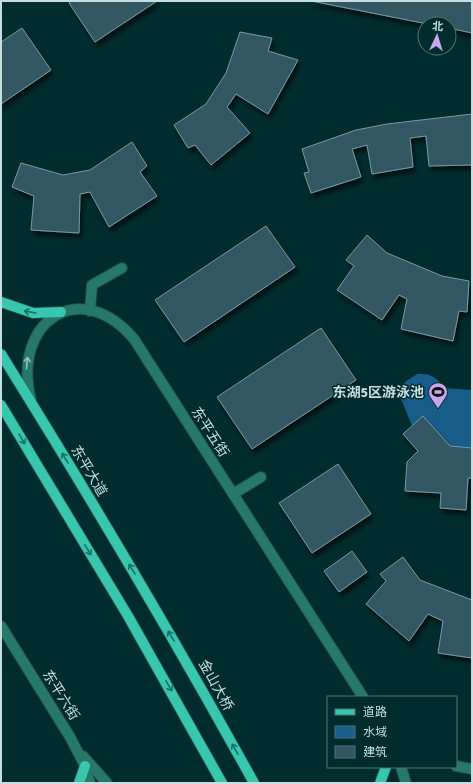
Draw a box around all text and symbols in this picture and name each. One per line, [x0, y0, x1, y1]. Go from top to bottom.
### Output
north arrow [417, 16, 457, 56]
text: 北 [432, 20, 444, 33]
one-way arrow [24, 308, 37, 316]
one-way arrow [24, 357, 31, 370]
sports icon: 东湖5区游泳池 [427, 381, 449, 409]
place label: 东湖5区游泳池 [332, 384, 424, 401]
street label: 东平五街 [188, 404, 232, 460]
one-way arrow [18, 433, 26, 445]
street label: 东平大道 [67, 443, 111, 499]
one-way arrow [60, 452, 68, 464]
one-way arrow [85, 544, 93, 556]
one-way arrow [127, 563, 135, 575]
one-way arrow [167, 630, 175, 642]
street label: 金山大桥 [195, 656, 237, 714]
street label: 东平六街 [39, 667, 83, 723]
one-way arrow [165, 680, 173, 692]
legend [327, 696, 457, 768]
text: 道路 [363, 705, 387, 720]
text: 水域 [363, 725, 387, 740]
one-way arrow [231, 743, 239, 755]
text: 建筑 [363, 745, 387, 760]

